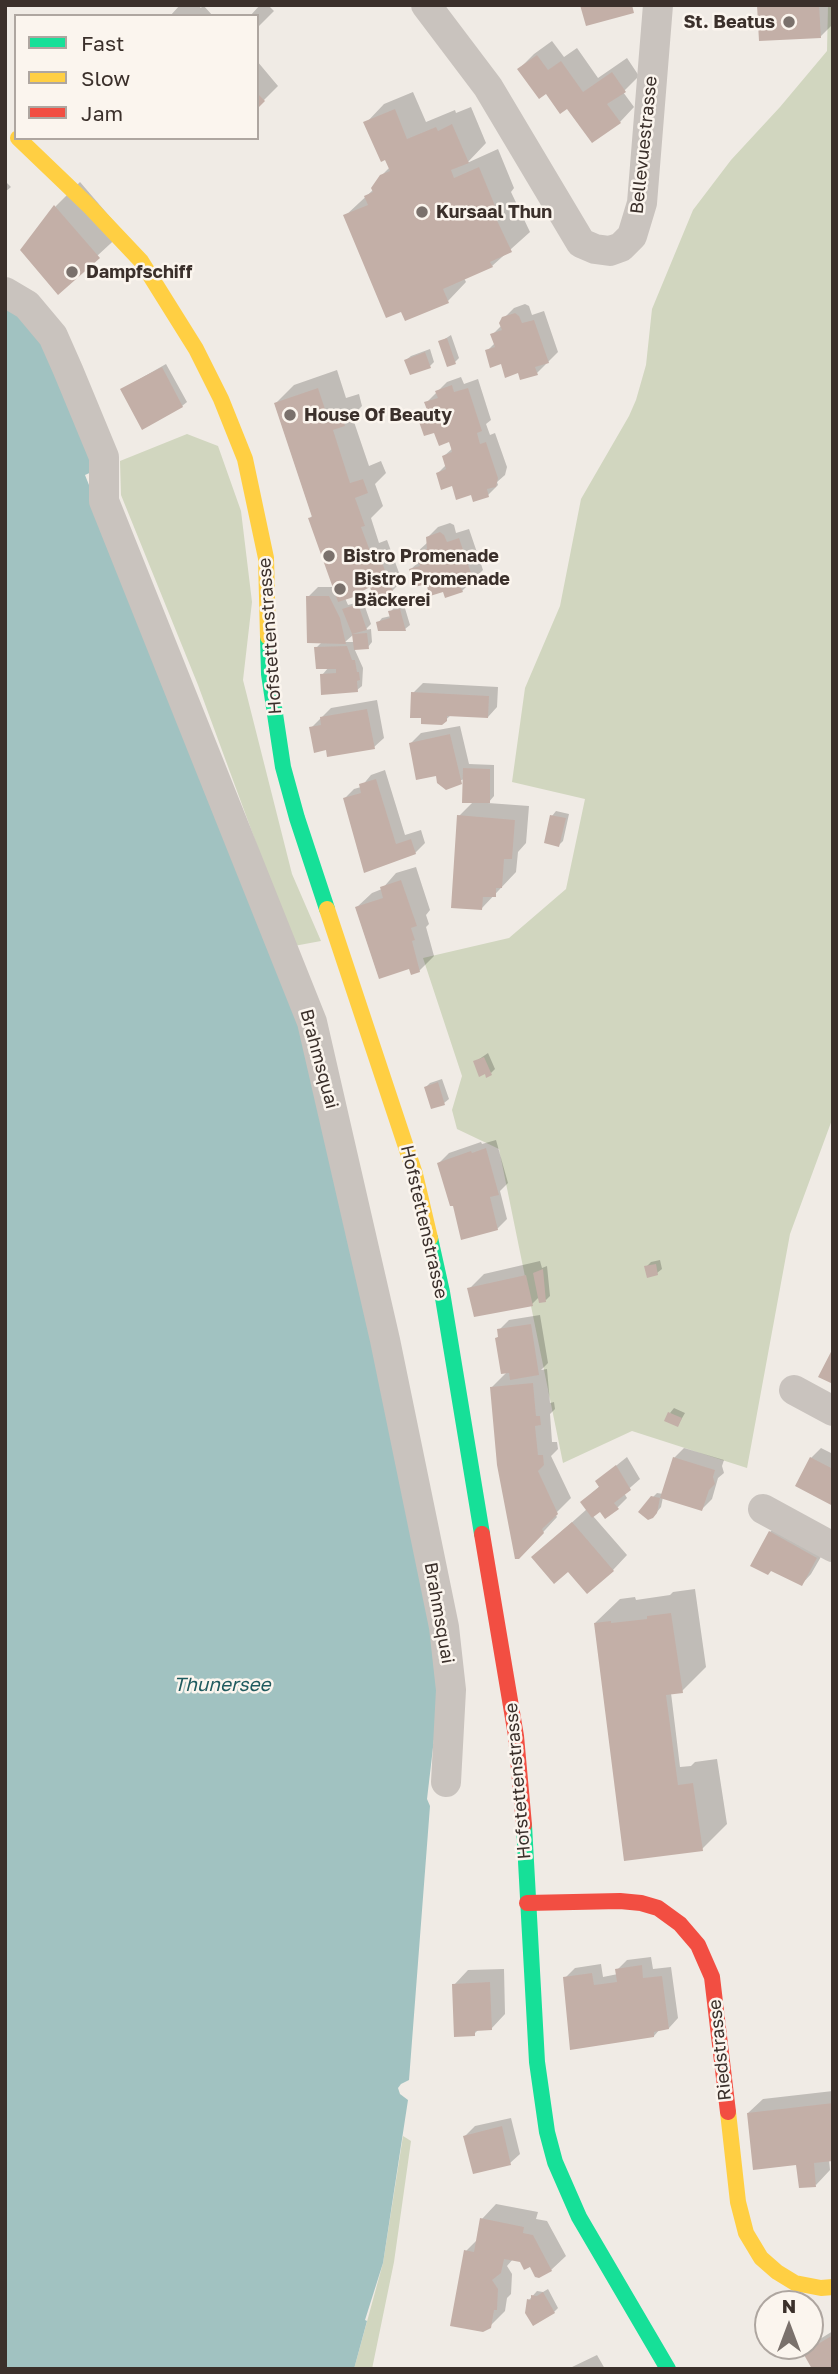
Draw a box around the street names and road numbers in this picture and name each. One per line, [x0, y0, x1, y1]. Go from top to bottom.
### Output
street label: Bellevuestrasse [626, 75, 662, 215]
street label: Hofstettenstrasse [254, 557, 286, 715]
street label: Brahmsquai [295, 1007, 343, 1111]
street label: Hofstettenstrasse [396, 1143, 452, 1301]
street label: Brahmsquai [419, 1561, 459, 1665]
street label: Hofstettenstrasse [500, 1702, 536, 1860]
street label: Riedstrasse [704, 1998, 736, 2102]

